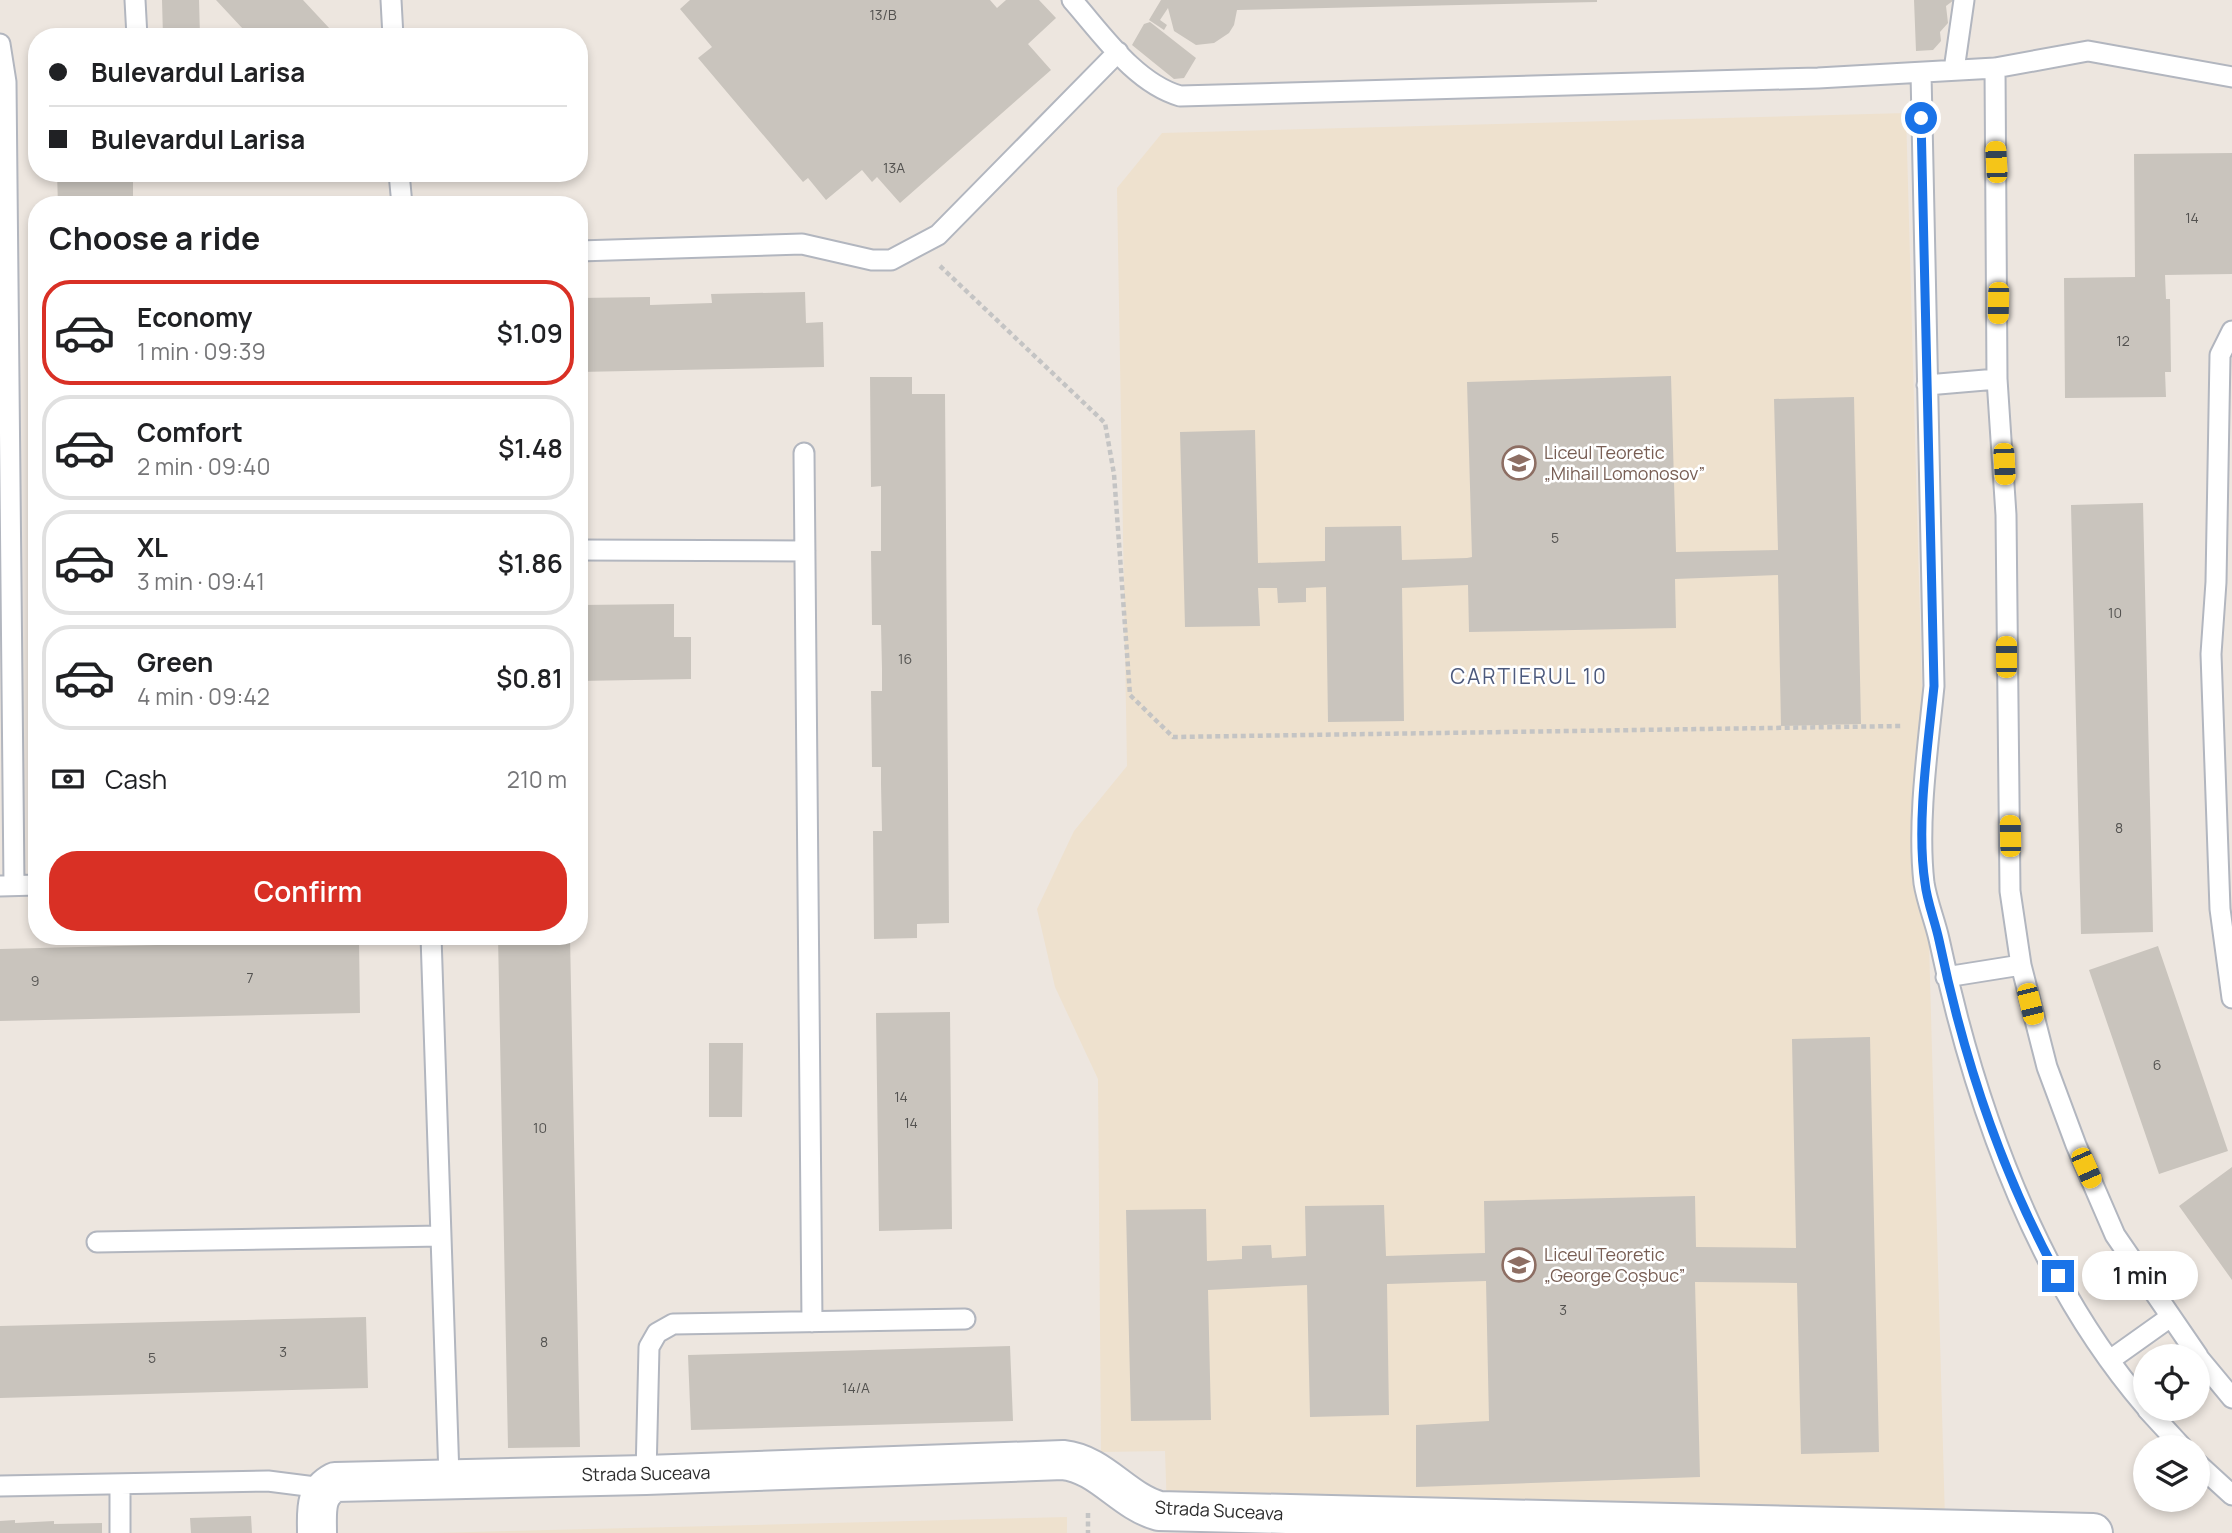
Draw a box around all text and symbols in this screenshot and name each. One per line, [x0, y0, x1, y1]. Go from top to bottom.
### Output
house number: 13/B [869, 5, 897, 24]
text: Bulevardul Larisa [91, 54, 305, 90]
route start [1905, 102, 1937, 134]
text: Bulevardul Larisa [91, 121, 305, 157]
car [1985, 140, 2008, 184]
house number: 13A [883, 158, 905, 177]
house number: 14 [2185, 208, 2199, 227]
text: Choose a ride [49, 216, 260, 260]
car [1988, 282, 2009, 324]
text: Economy [137, 299, 252, 335]
icon: car [53, 301, 116, 364]
text: $1.09 [497, 315, 563, 351]
house number: 12 [2116, 331, 2130, 350]
text: 1 min · 09:39 [137, 335, 266, 367]
text: Comfort [137, 414, 243, 450]
icon: car [53, 416, 116, 479]
text: $1.48 [498, 430, 563, 466]
place label: Liceul Teoretic „Mihail Lomonosov” [1544, 440, 1705, 485]
car [1993, 442, 2016, 486]
school or university icon: Liceul Teoretic „Mihail Lomonosov” [1500, 444, 1538, 482]
text: 2 min · 09:40 [137, 450, 270, 482]
house number: 5 [1551, 528, 1559, 547]
text: XL [137, 529, 168, 565]
icon: car [53, 531, 116, 594]
text: $1.86 [498, 545, 563, 581]
text: 3 min · 09:41 [137, 565, 265, 597]
house number: 10 [2108, 603, 2122, 622]
car [1996, 636, 2017, 678]
text: Green [137, 644, 213, 680]
icon: car [53, 646, 116, 709]
house number: 16 [898, 649, 912, 668]
text: $0.81 [496, 660, 563, 696]
district label: CARTIERUL 10 [1450, 662, 1608, 690]
text: 4 min · 09:42 [137, 680, 270, 712]
icon: cash [49, 760, 87, 798]
text: Cash [105, 761, 167, 797]
text: 210 m [507, 763, 567, 795]
car [2000, 815, 2021, 857]
house number: 8 [2115, 818, 2123, 837]
button: Confirm [49, 851, 567, 931]
house number: 7 [246, 968, 254, 987]
house number: 9 [31, 971, 39, 990]
car [2015, 981, 2046, 1027]
house number: 6 [2153, 1055, 2161, 1074]
house number: 14 [894, 1087, 908, 1106]
house number: 14 [904, 1113, 918, 1132]
house number: 10 [533, 1118, 547, 1137]
car [2068, 1145, 2105, 1191]
place label: Liceul Teoretic „George Coșbuc” [1544, 1242, 1685, 1287]
school or university icon: Liceul Teoretic „George Coșbuc” [1500, 1246, 1538, 1284]
callout: 1 min [2082, 1252, 2198, 1300]
text: 1 min [2113, 1259, 2167, 1291]
route end [2042, 1260, 2074, 1292]
house number: 3 [1559, 1300, 1567, 1319]
house number: 8 [540, 1332, 548, 1351]
house number: 3 [279, 1342, 287, 1361]
map controls [2133, 1344, 2210, 1512]
button: locate [2133, 1344, 2210, 1421]
house number: 5 [148, 1348, 156, 1367]
house number: 14/A [842, 1378, 870, 1397]
button: layers [2133, 1435, 2210, 1512]
street label: Strada Suceava [581, 1460, 711, 1486]
street label: Strada Suceava [1154, 1495, 1284, 1525]

